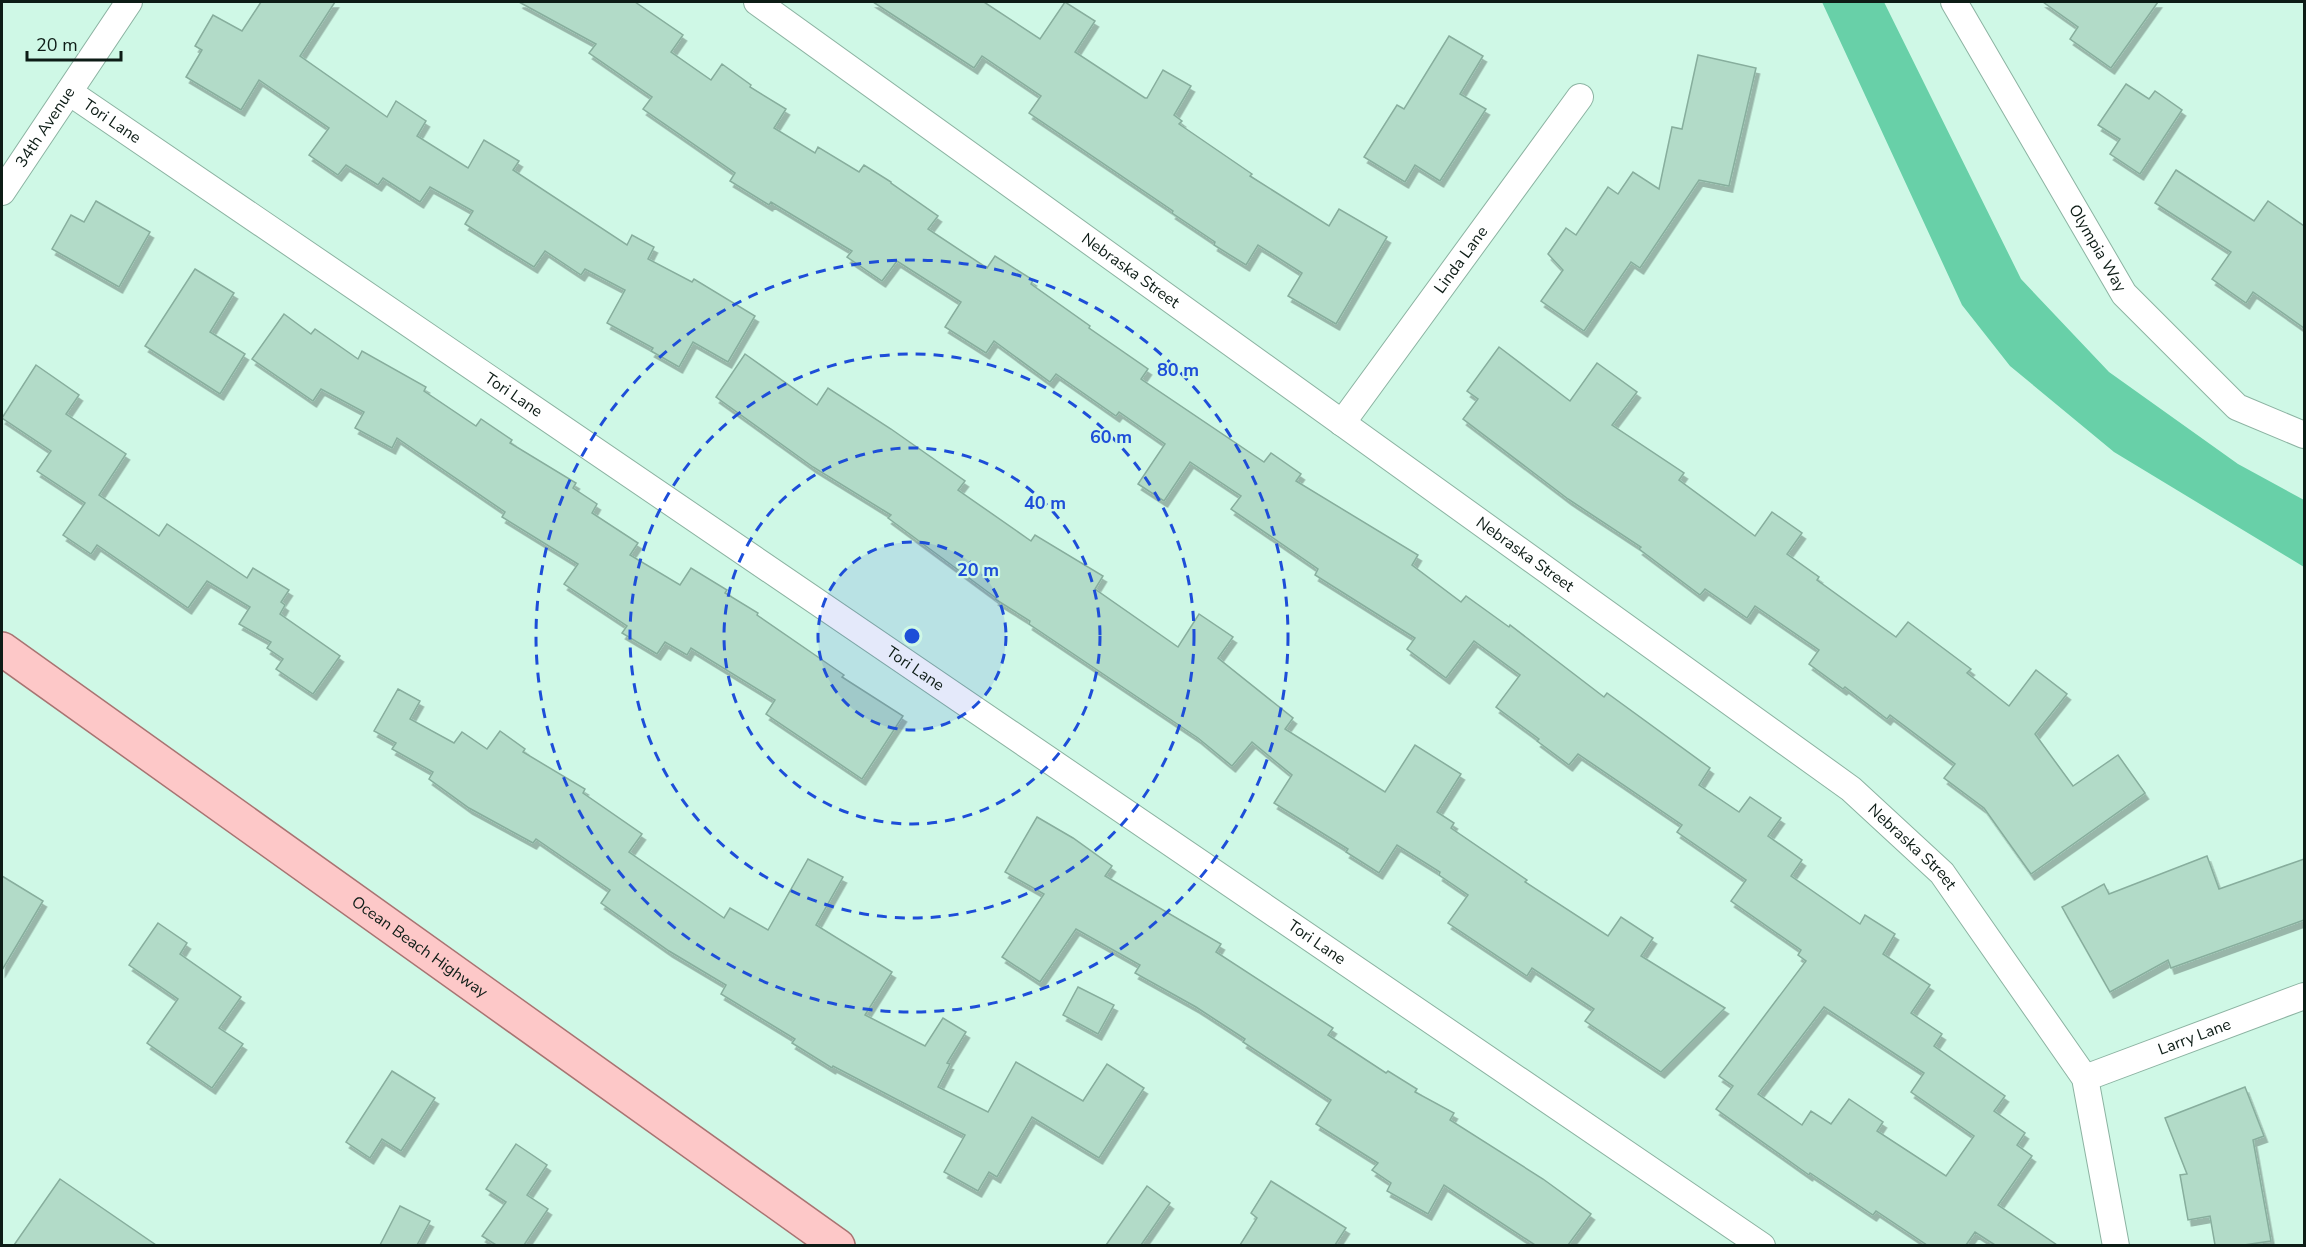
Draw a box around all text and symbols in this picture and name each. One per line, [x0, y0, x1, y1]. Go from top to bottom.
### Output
scale bar [27, 24, 122, 62]
text: 20 m [36, 33, 78, 57]
street label: 34th Avenue [10, 83, 80, 172]
street label: Tori Lane [79, 94, 145, 149]
street label: Olympia Way [2063, 201, 2132, 297]
street label: Linda Lane [1429, 222, 1493, 298]
street label: Nebraska Street [1077, 228, 1184, 314]
text: 80 m [1157, 358, 1199, 382]
street label: Tori Lane [480, 367, 547, 423]
text: 60 m [1090, 425, 1132, 449]
text: 40 m [1024, 491, 1066, 515]
street label: Nebraska Street [1472, 512, 1579, 597]
text: 20 m [957, 558, 999, 582]
centre of rings [902, 626, 922, 646]
street label: Tori Lane [882, 641, 948, 696]
street label: Nebraska Street [1863, 799, 1962, 895]
street label: Ocean Beach Highway [347, 891, 493, 1004]
street label: Tori Lane [1283, 915, 1350, 970]
street label: Larry Lane [2155, 1013, 2234, 1061]

